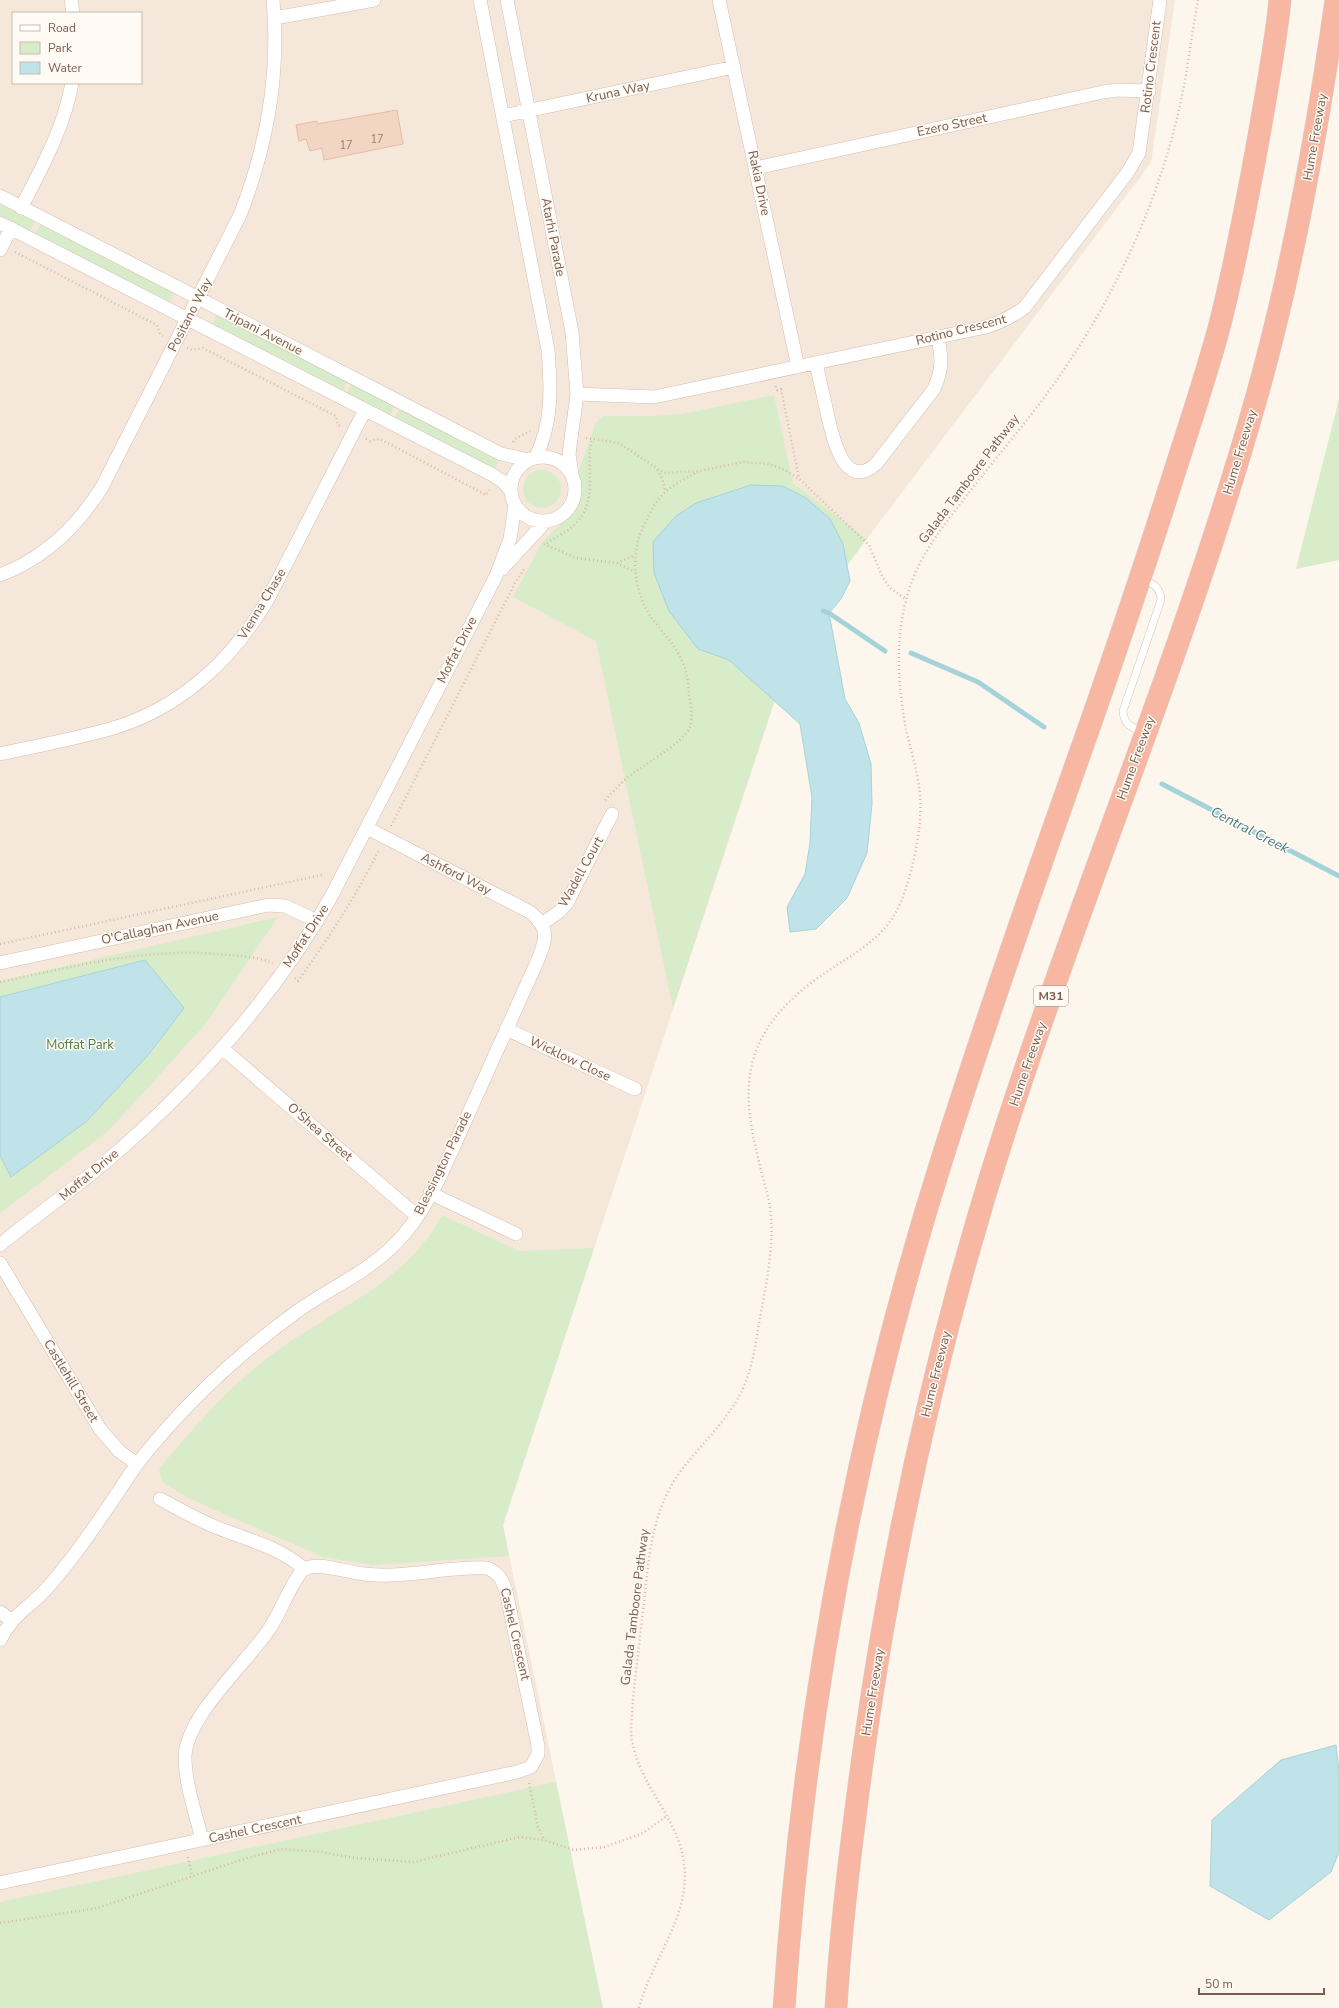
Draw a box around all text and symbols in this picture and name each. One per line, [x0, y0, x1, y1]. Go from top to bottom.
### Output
legend [12, 12, 142, 84]
text: Road [48, 20, 76, 36]
street label: Rotino Crescent [1136, 20, 1166, 114]
text: Park [48, 40, 73, 56]
text: Water [48, 60, 82, 76]
street label: Kruna Way [584, 76, 652, 108]
street label: Hume Freeway [1298, 92, 1332, 182]
street label: Ezero Street [915, 109, 989, 141]
house number: 17 [370, 132, 384, 147]
house number: 17 [339, 138, 353, 153]
street label: Rakia Drive [743, 149, 775, 217]
street label: Atarhi Parade [537, 196, 569, 278]
street label: Positano Way [164, 275, 217, 355]
street label: Tripani Avenue [220, 304, 306, 360]
street label: Rotino Crescent [914, 310, 1008, 350]
street label: Hume Freeway [1218, 407, 1262, 497]
street label: Galada Tamboore Pathway [914, 410, 1024, 547]
street label: Vienna Chase [233, 565, 290, 644]
street label: Moffat Drive [433, 614, 481, 686]
street label: Hume Freeway [1112, 713, 1160, 803]
water label: Central Creek [1208, 802, 1293, 858]
street label: Wadell Court [554, 833, 608, 911]
street label: Ashford Way [418, 849, 495, 900]
street label: Moffat Drive [279, 901, 333, 971]
street label: O'Callaghan Avenue [100, 907, 221, 949]
road number: M31 [1034, 986, 1068, 1006]
street label: Hume Freeway [1005, 1019, 1051, 1109]
street label: Wicklow Close [526, 1032, 614, 1086]
park label: Moffat Park [46, 1036, 114, 1054]
street label: O'Shea Street [284, 1099, 357, 1166]
street label: Blessington Parade [410, 1108, 476, 1218]
street label: Moffat Drive [56, 1145, 123, 1205]
street label: Hume Freeway [917, 1329, 955, 1419]
street label: Castlehill Street [39, 1336, 103, 1426]
street label: Galada Tamboore Pathway [616, 1527, 654, 1686]
street label: Cashel Crescent [496, 1586, 534, 1682]
street label: Hume Freeway [857, 1647, 889, 1737]
street label: Cashel Crescent [207, 1810, 303, 1848]
scale bar [1199, 1970, 1324, 1996]
text: 50 m [1205, 1976, 1233, 1992]

